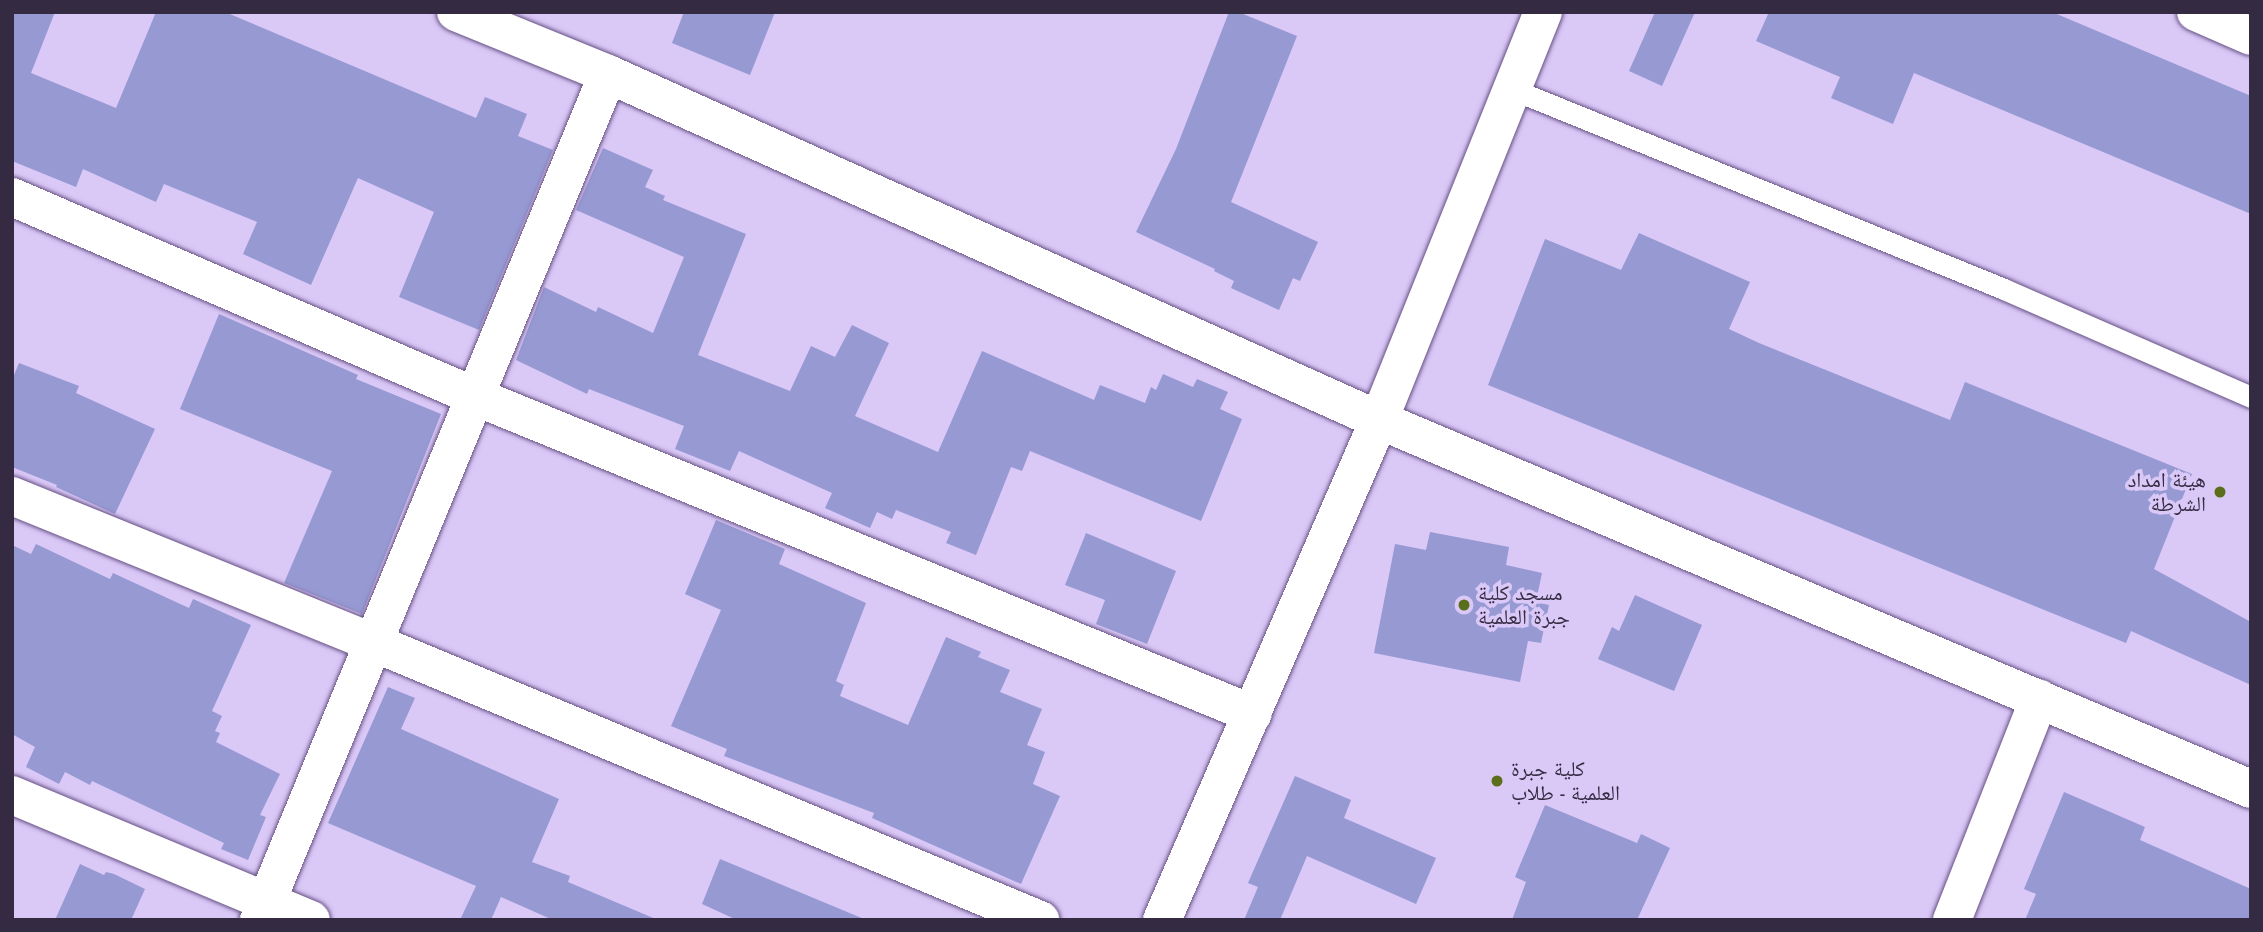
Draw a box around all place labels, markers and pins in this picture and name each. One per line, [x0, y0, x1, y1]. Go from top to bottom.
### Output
place label: هيئة امداد الشرطة [2128, 467, 2206, 517]
marker: هيئة امداد الشرطة [2212, 484, 2228, 500]
place label: مسجد كلية جبرة العلمية [1478, 580, 1570, 630]
marker: مسجد كلية جبرة العلمية [1456, 597, 1472, 613]
place label: كلية جبرة العلمية - طلاب [1511, 756, 1620, 806]
marker: كلية جبرة العلمية - طلاب [1489, 773, 1505, 789]

